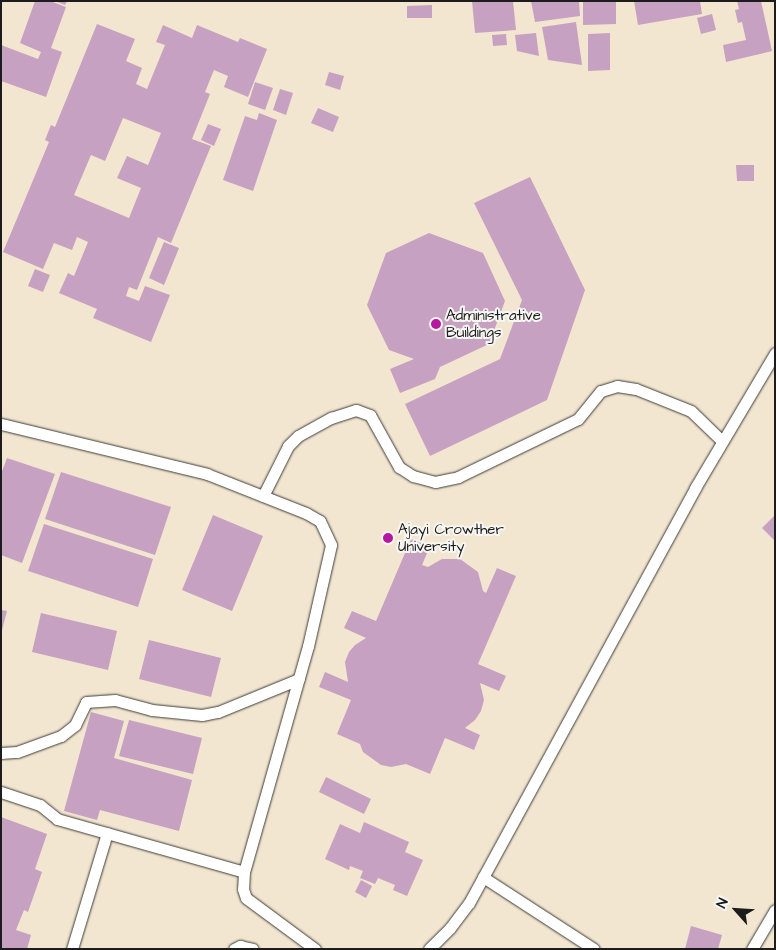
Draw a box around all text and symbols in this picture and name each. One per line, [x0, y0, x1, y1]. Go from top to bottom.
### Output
place label: Administrative Buildings [446, 306, 541, 341]
marker: Administrative Buildings [430, 318, 442, 330]
place label: Ajayi Crowther University [398, 520, 504, 555]
marker: Ajayi Crowther University [382, 532, 394, 544]
north arrow [711, 885, 761, 935]
text: N [712, 895, 733, 912]

